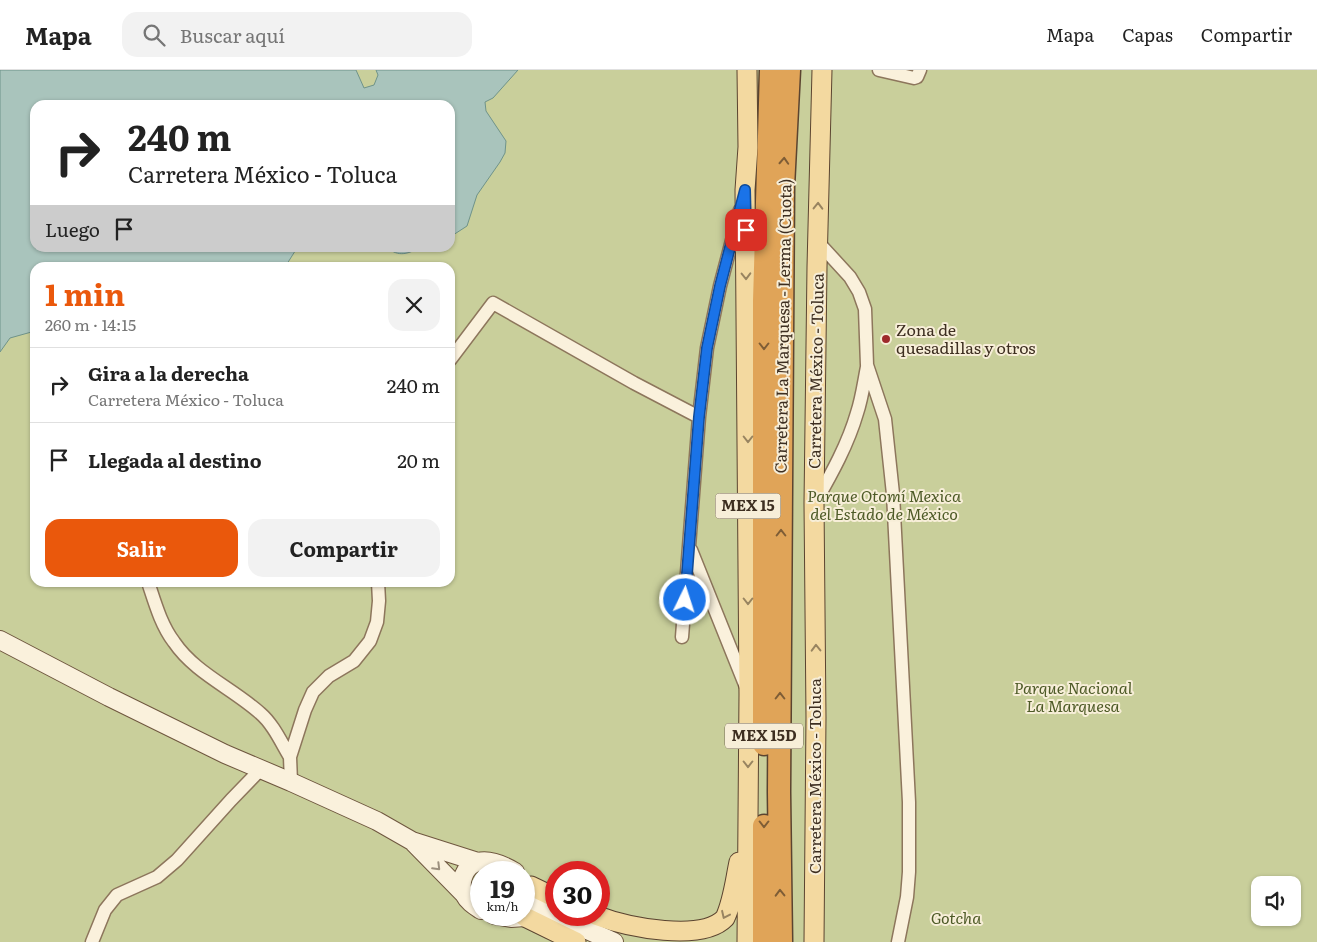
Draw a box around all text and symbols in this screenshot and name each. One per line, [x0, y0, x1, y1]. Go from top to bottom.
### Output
search box [122, 12, 472, 57]
text: Mapa [25, 17, 92, 52]
icon: search [140, 21, 168, 49]
text: Buscar aquí [180, 21, 285, 49]
text: Mapa [1046, 21, 1094, 48]
text: Capas [1122, 21, 1173, 48]
text: Compartir [1201, 21, 1292, 48]
text: 240 m [128, 110, 231, 162]
icon: right [45, 120, 110, 185]
text: Carretera México - Toluca [128, 157, 397, 190]
one-way arrow [779, 157, 790, 165]
street label: Carretera La Marquesa - Lerma (Cuota) [767, 178, 797, 474]
one-way arrow [813, 202, 823, 210]
pin [725, 209, 767, 251]
text: Luego [45, 215, 100, 243]
icon: arrive [110, 215, 138, 243]
icon: arrive [732, 216, 760, 244]
text: 1 min [45, 271, 125, 315]
one-way arrow [741, 272, 751, 280]
street label: Carretera México - Toluca [801, 272, 829, 469]
button: close [388, 279, 440, 331]
text: 260 m · 14:15 [45, 312, 136, 336]
place label: Zona de quesadillas y otros [896, 317, 1036, 359]
marker: Zona de quesadillas y otros [880, 333, 892, 345]
one-way arrow [759, 342, 769, 350]
text: Gira a la derecha [88, 359, 249, 387]
icon: right [45, 371, 73, 399]
text: 240 m [387, 371, 440, 399]
text: Carretera México - Toluca [88, 387, 284, 411]
one-way arrow [743, 435, 753, 443]
icon: arrive [45, 446, 73, 474]
text: Llegada al destino [88, 446, 262, 474]
text: 20 m [397, 446, 440, 474]
park label: Parque Otomí Mexica del Estado de México [807, 483, 962, 525]
road number: MEX 15 [716, 494, 780, 518]
button: Salir [45, 519, 238, 577]
button: Compartir [248, 519, 440, 577]
one-way arrow [776, 529, 786, 537]
position arrow [658, 573, 710, 625]
one-way arrow [743, 598, 753, 605]
one-way arrow [811, 644, 821, 652]
park label: Parque Nacional La Marquesa [1014, 675, 1133, 717]
street label: Carretera México - Toluca [802, 678, 826, 874]
one-way arrow [775, 692, 785, 700]
road number: MEX 15D [725, 724, 803, 748]
one-way arrow [743, 760, 753, 768]
one-way arrow [759, 820, 769, 828]
one-way arrow [432, 861, 441, 870]
speed limit sign: 30 [545, 861, 610, 926]
text: 19 [490, 869, 515, 906]
map controls [1251, 876, 1301, 926]
button: sound [1251, 876, 1301, 926]
one-way arrow [775, 889, 785, 897]
text: km/h [487, 897, 518, 915]
park label: Gotcha [931, 905, 982, 929]
one-way arrow [721, 910, 732, 919]

